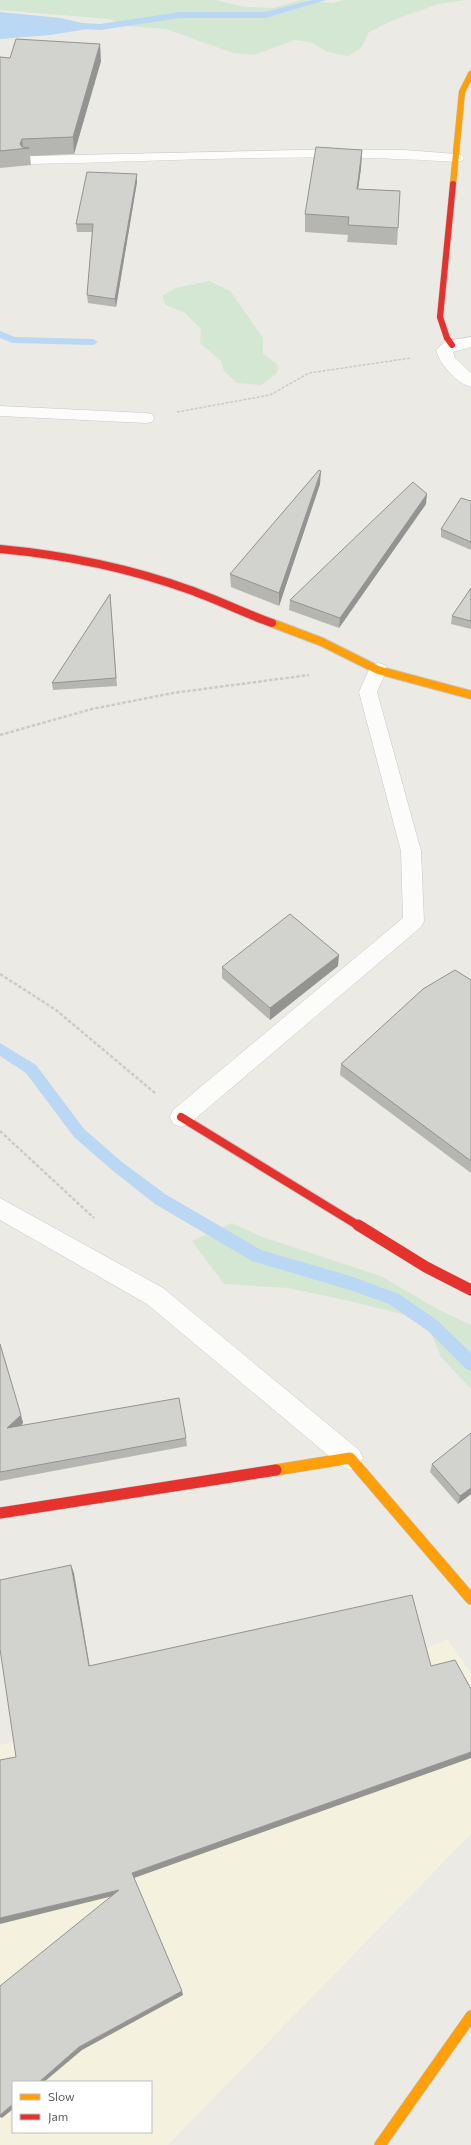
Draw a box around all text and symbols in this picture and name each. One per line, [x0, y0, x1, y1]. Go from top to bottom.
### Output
legend [12, 2081, 152, 2133]
text: Slow [48, 2089, 75, 2103]
text: Jam [48, 2109, 68, 2124]

